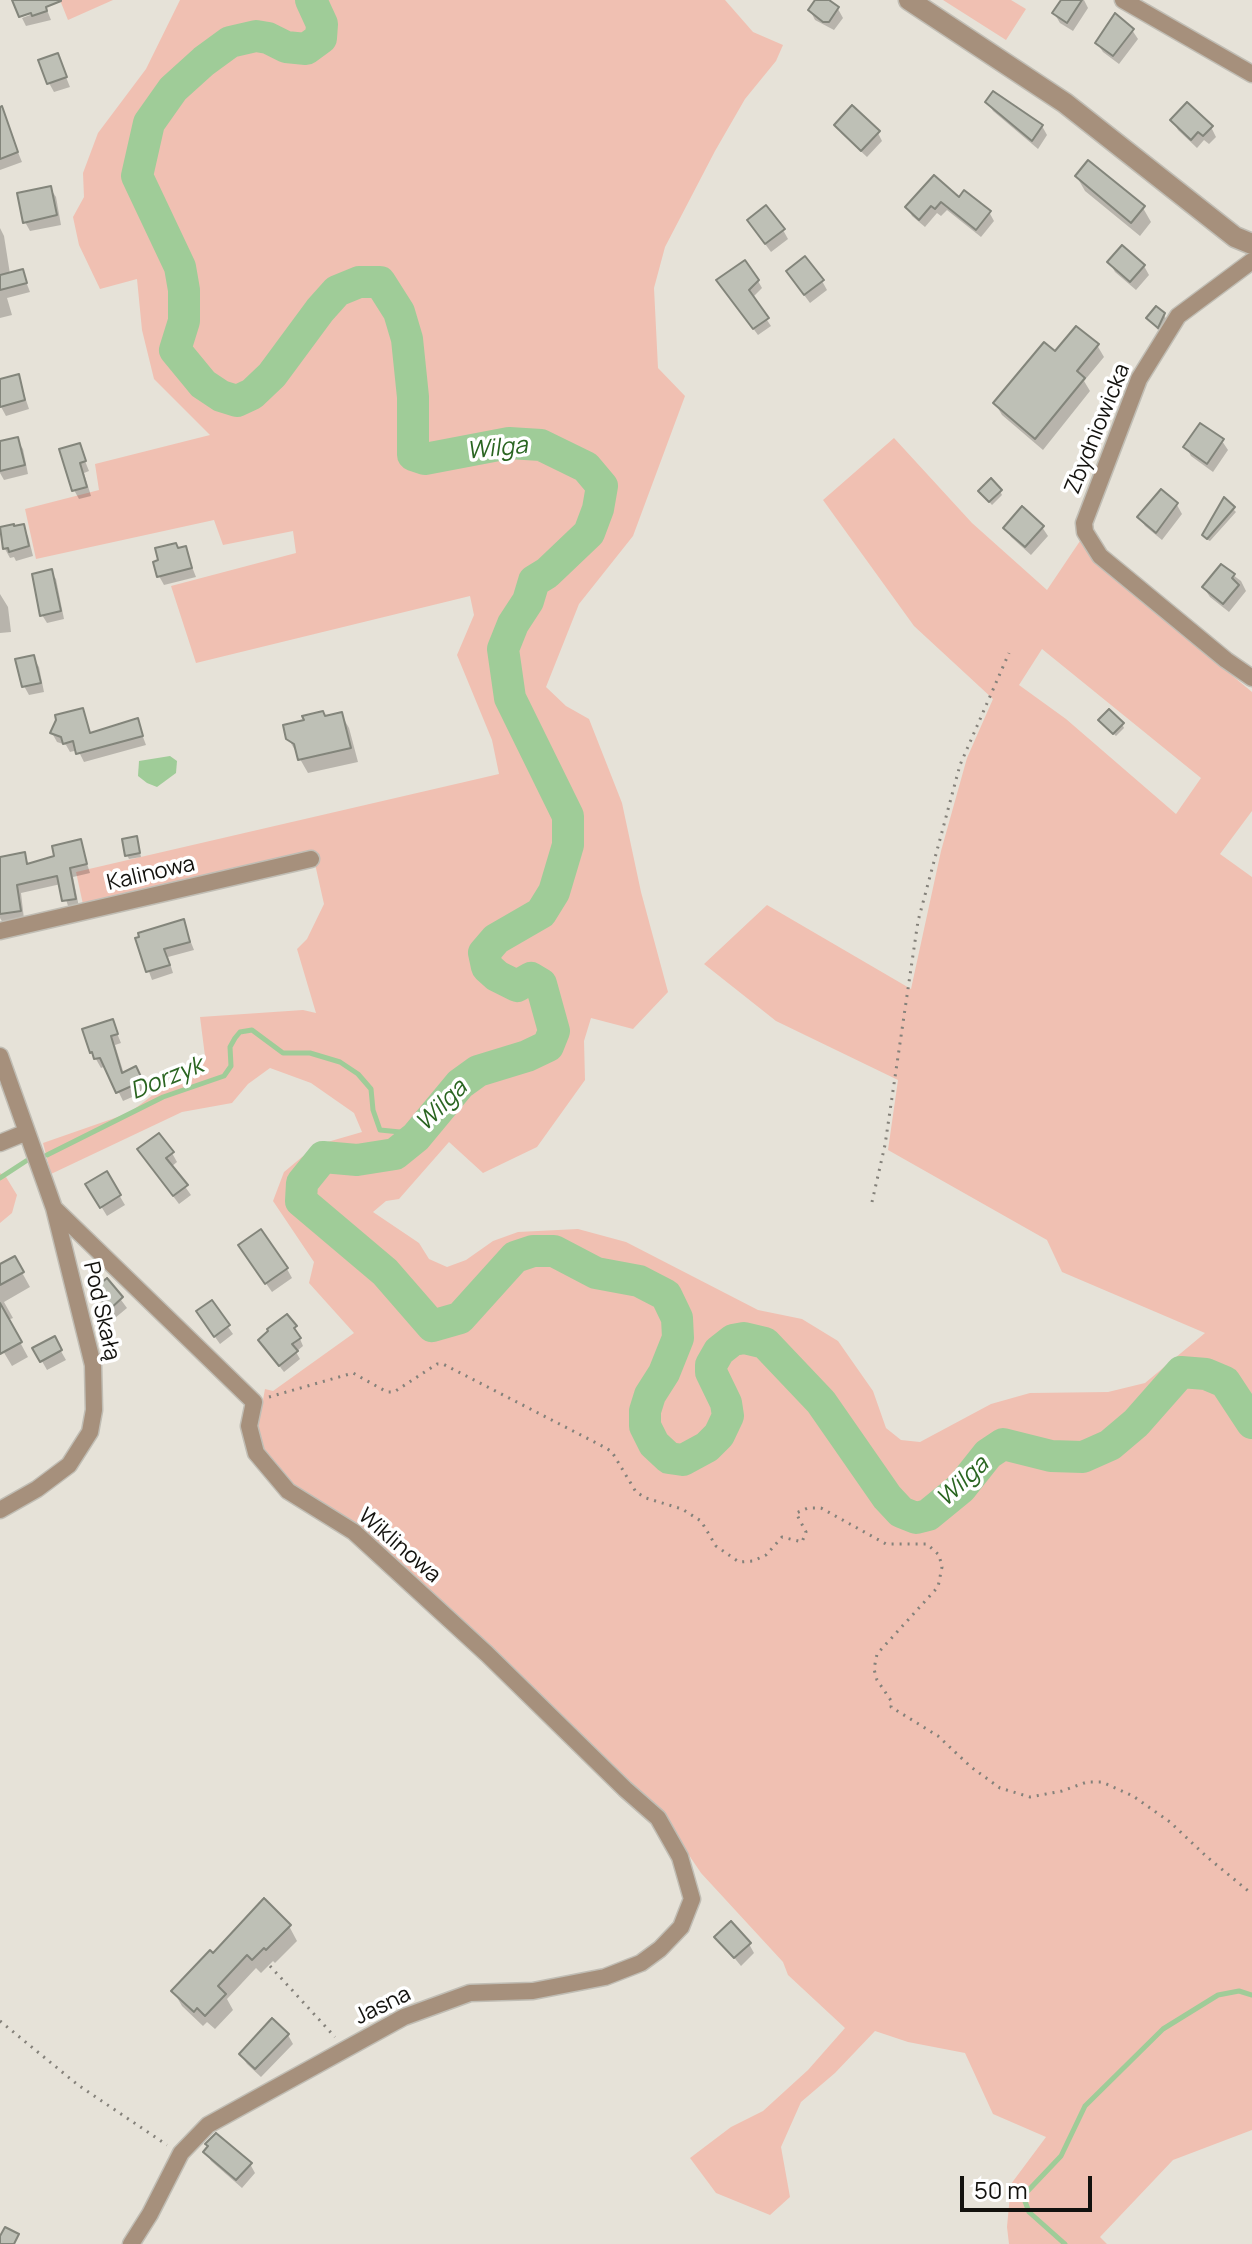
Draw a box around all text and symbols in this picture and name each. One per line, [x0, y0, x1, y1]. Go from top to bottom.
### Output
street label: Zbydniowicka [1060, 360, 1136, 498]
water label: Wilga [465, 432, 529, 466]
street label: Kalinowa [104, 851, 198, 897]
water label: Dorzyk [126, 1051, 208, 1107]
water label: Wilga [410, 1074, 474, 1138]
street label: Pod Skałą [77, 1259, 125, 1363]
water label: Wilga [931, 1451, 995, 1513]
street label: Wiklinowa [352, 1503, 446, 1589]
street label: Jasna [351, 1981, 415, 2031]
scale bar [964, 2160, 1096, 2210]
text: 50 m [974, 2173, 1028, 2206]

